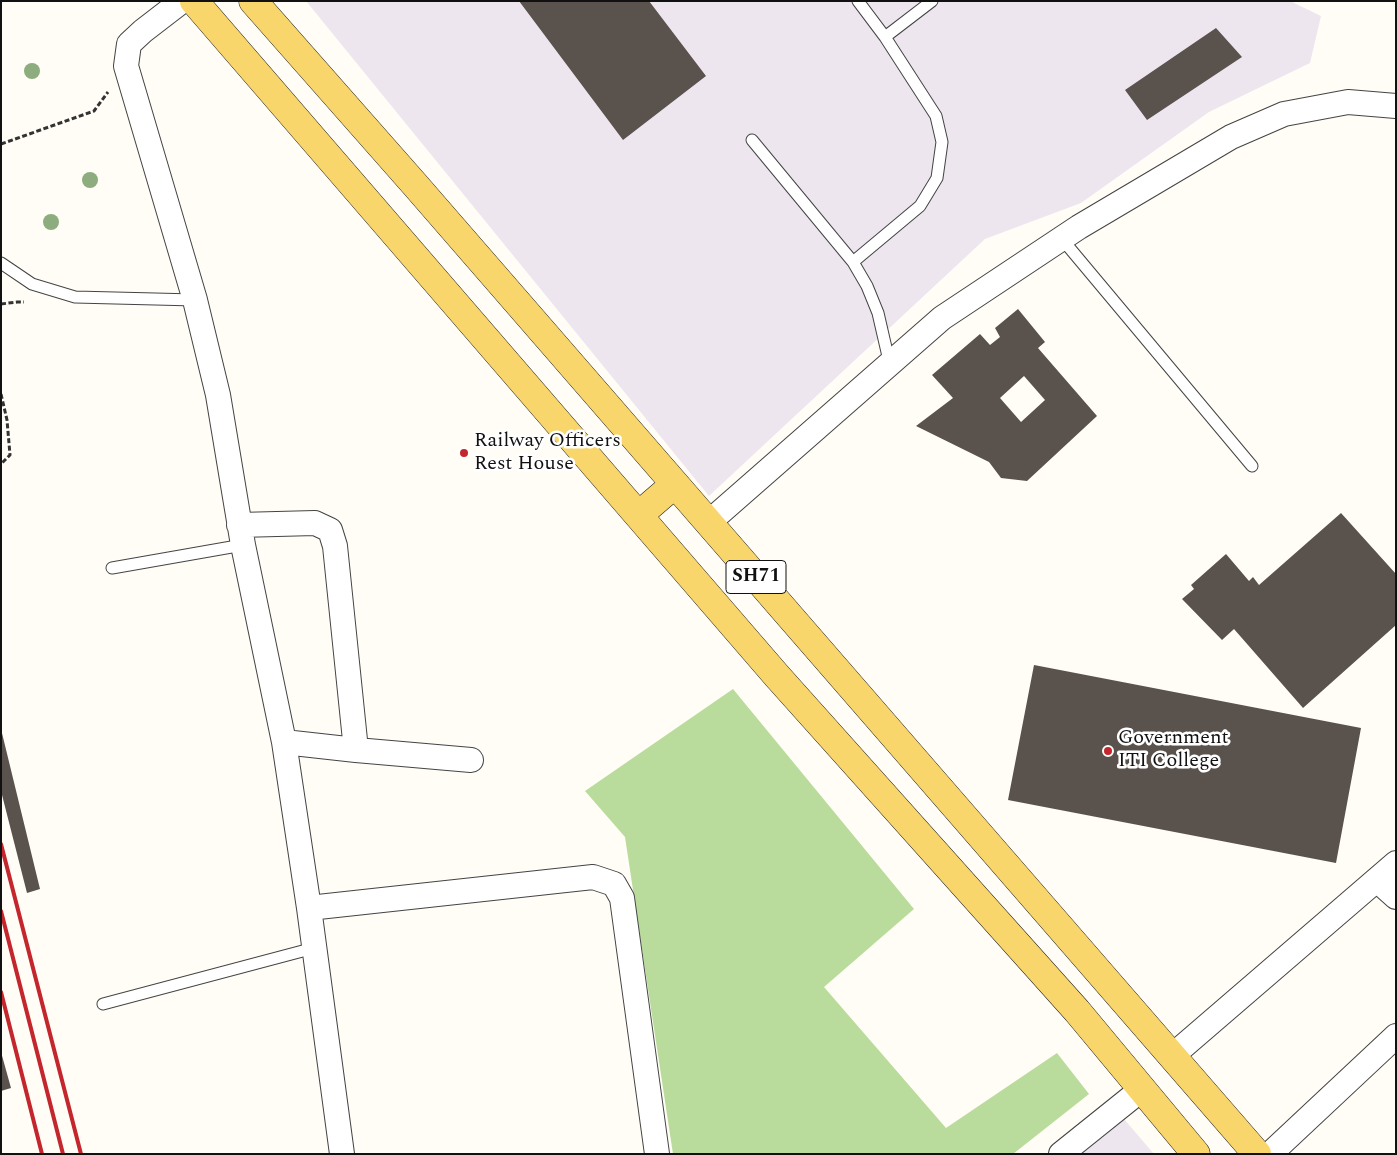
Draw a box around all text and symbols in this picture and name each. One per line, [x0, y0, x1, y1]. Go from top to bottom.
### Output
place label: Railway Officers Rest House [474, 430, 621, 477]
marker: Railway Officers Rest House [458, 447, 470, 459]
road number: SH71 [726, 560, 786, 594]
place label: Government ITI College [1118, 727, 1229, 774]
marker: Government ITI College [1102, 745, 1114, 757]

